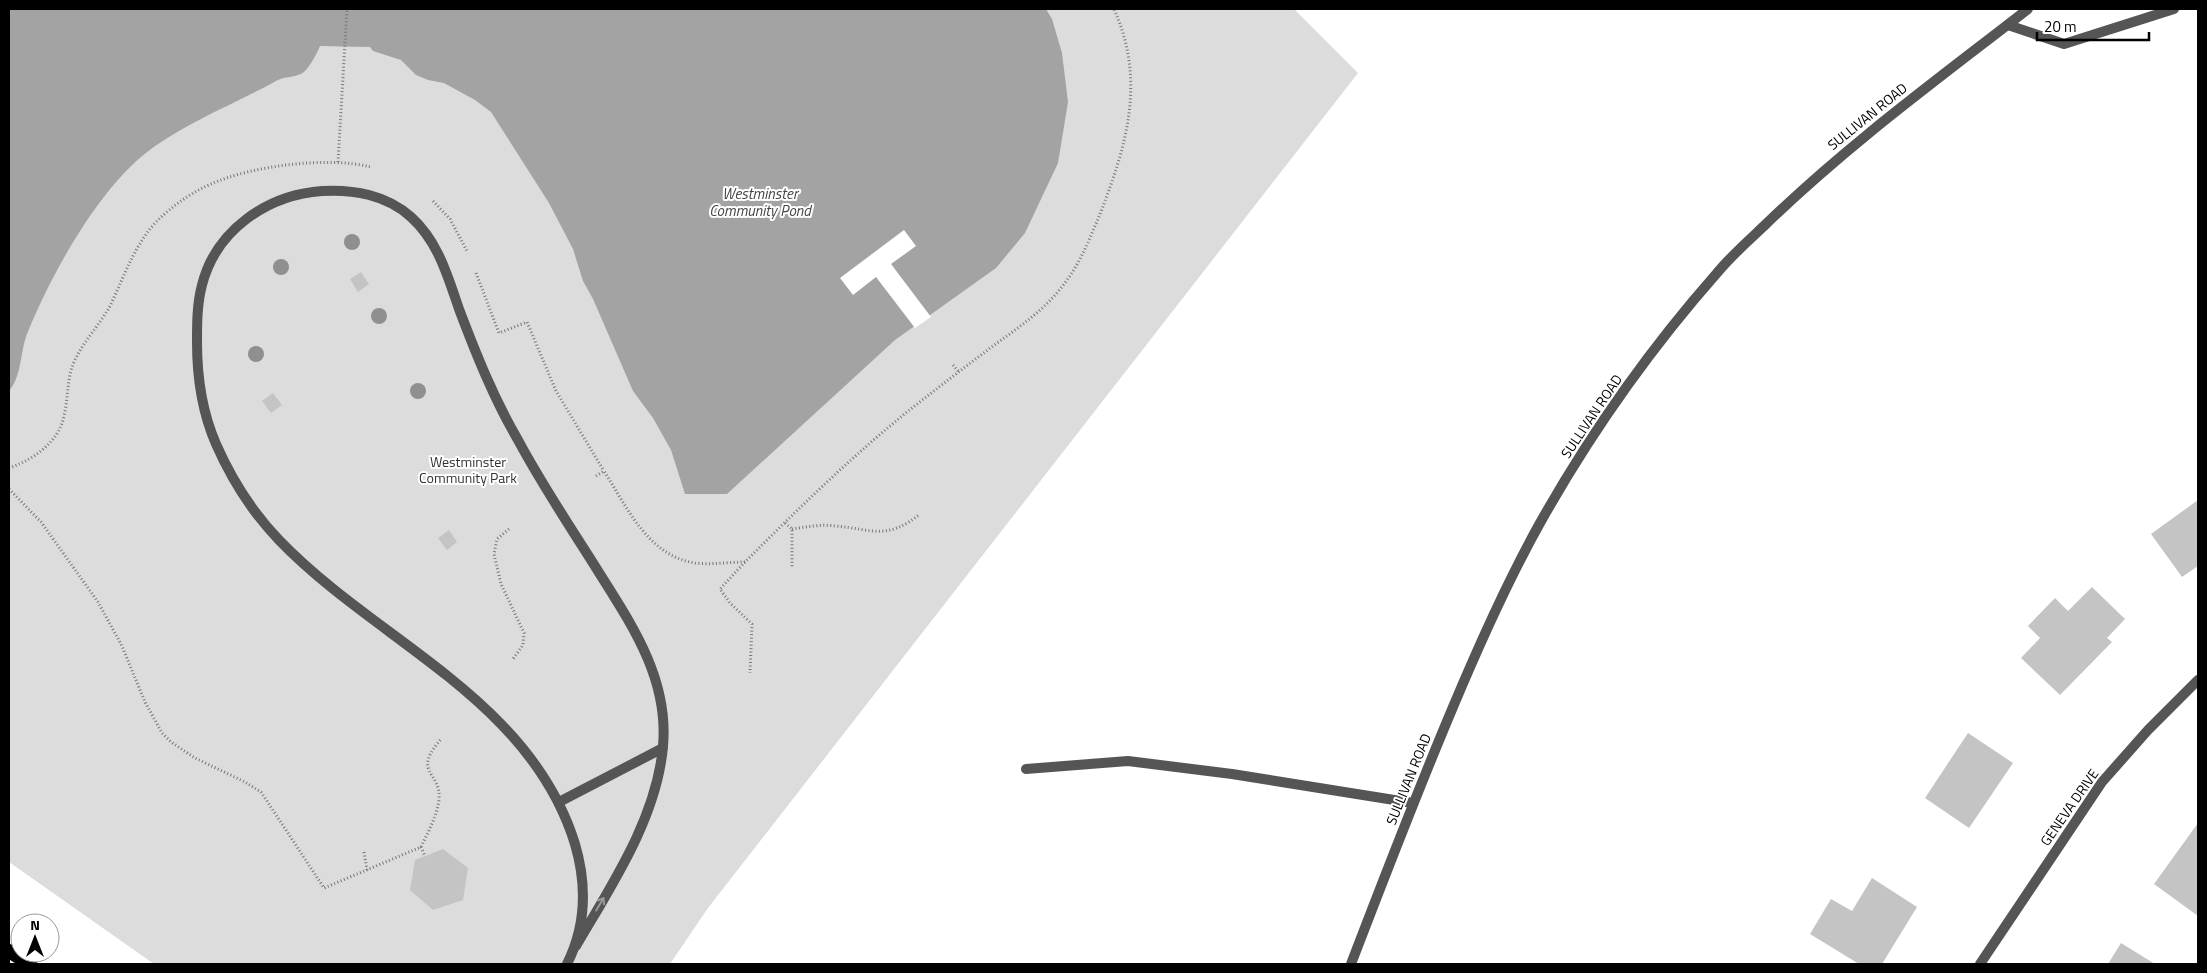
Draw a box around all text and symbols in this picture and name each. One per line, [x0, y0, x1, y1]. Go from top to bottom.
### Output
scale bar [2037, 10, 2150, 42]
text: 20 m [2044, 15, 2077, 38]
street label: SULLIVAN ROAD [1823, 77, 1911, 155]
water label: Westminster Community Pond [709, 182, 812, 222]
street label: SULLIVAN ROAD [1555, 370, 1627, 462]
park label: Westminster Community Park [419, 451, 517, 488]
street label: SULLIVAN ROAD [1380, 730, 1436, 828]
street label: GENEVA DRIVE [2035, 764, 2103, 850]
one-way arrow [596, 898, 606, 912]
north arrow [10, 913, 60, 963]
text: N [30, 914, 40, 935]

